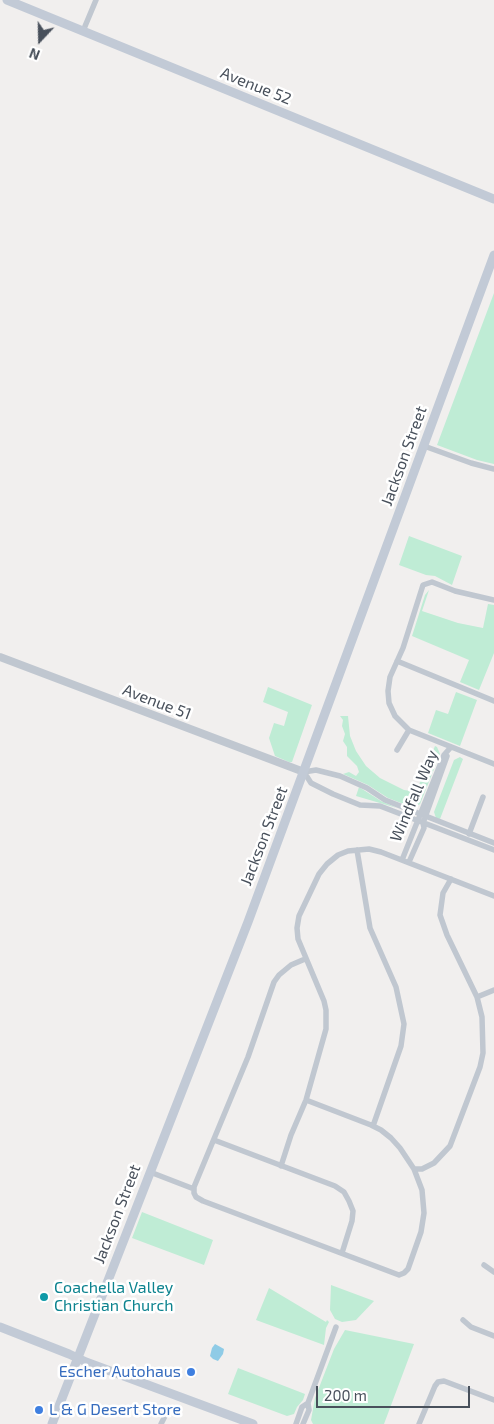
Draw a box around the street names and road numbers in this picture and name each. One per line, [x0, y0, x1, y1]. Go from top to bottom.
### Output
street label: Avenue 52 [218, 63, 294, 109]
street label: Jackson Street [377, 404, 431, 508]
street label: Avenue 51 [120, 680, 194, 724]
street label: Windfall Way [386, 747, 442, 845]
street label: Jackson Street [236, 784, 292, 888]
street label: Jackson Street [89, 1162, 145, 1266]

